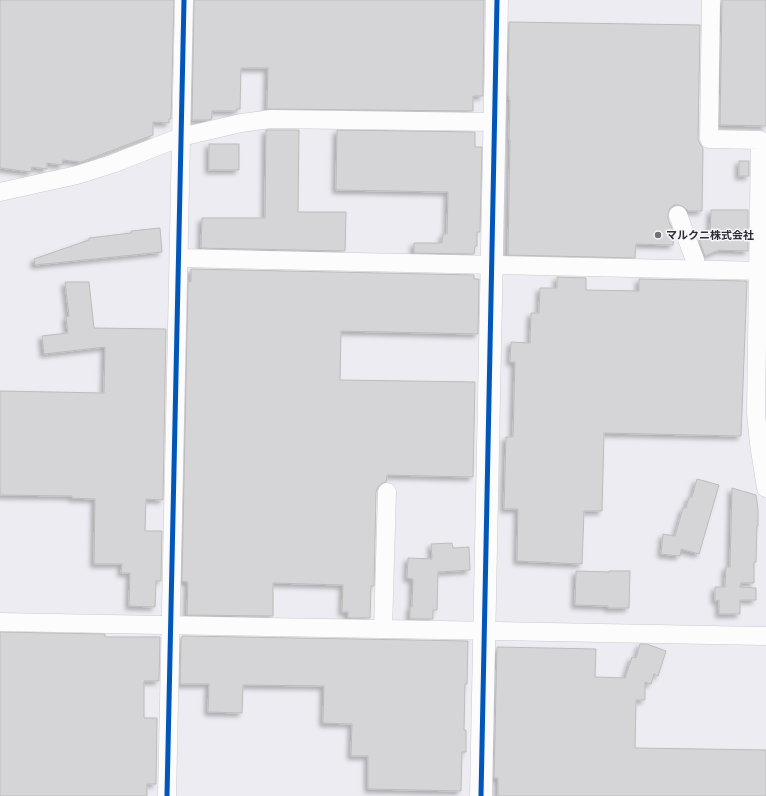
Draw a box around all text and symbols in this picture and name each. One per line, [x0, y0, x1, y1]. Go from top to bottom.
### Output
place label: マルクニ株式会社 [666, 229, 754, 242]
marker: マルクニ株式会社 [653, 230, 663, 240]

